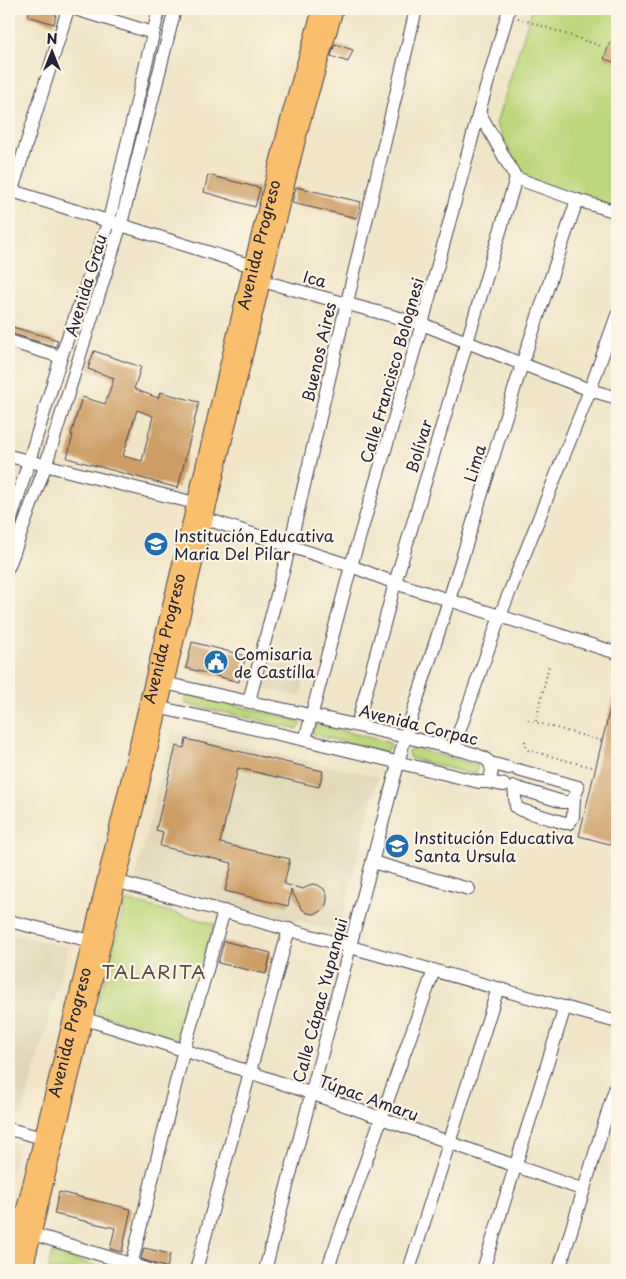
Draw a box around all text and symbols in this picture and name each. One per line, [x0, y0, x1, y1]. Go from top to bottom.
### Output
north arrow [28, 28, 78, 78]
text: N [46, 28, 58, 49]
street label: Avenida Progreso [230, 177, 285, 312]
street label: Avenida Grau [58, 231, 112, 339]
street label: Ica [301, 264, 329, 292]
street label: Calle Francisco Bolognesi [353, 274, 429, 466]
street label: Buenos Aires [295, 300, 341, 404]
street label: Bolívar [399, 416, 438, 476]
street label: Lima [457, 441, 491, 485]
place label: Institución Educativa Maria Del Pilar [174, 523, 334, 565]
school or university icon: Institución Educativa Maria Del Pilar [143, 531, 169, 557]
street label: Avenida Progreso [136, 571, 190, 706]
place label: Comisaria de Castilla [234, 641, 316, 683]
public building icon: Comisaria de Castilla [203, 649, 229, 675]
street label: Avenida Corpac [357, 698, 481, 750]
place label: Institución Educativa Santa Ursula [414, 825, 574, 867]
school or university icon: Institución Educativa Santa Ursula [384, 833, 410, 859]
street label: Calle Cápac Yupanqui [285, 915, 353, 1085]
district label: TALARITA [102, 957, 206, 985]
street label: Avenida Progreso [41, 964, 96, 1100]
street label: Túpac Amaru [316, 1068, 422, 1126]

